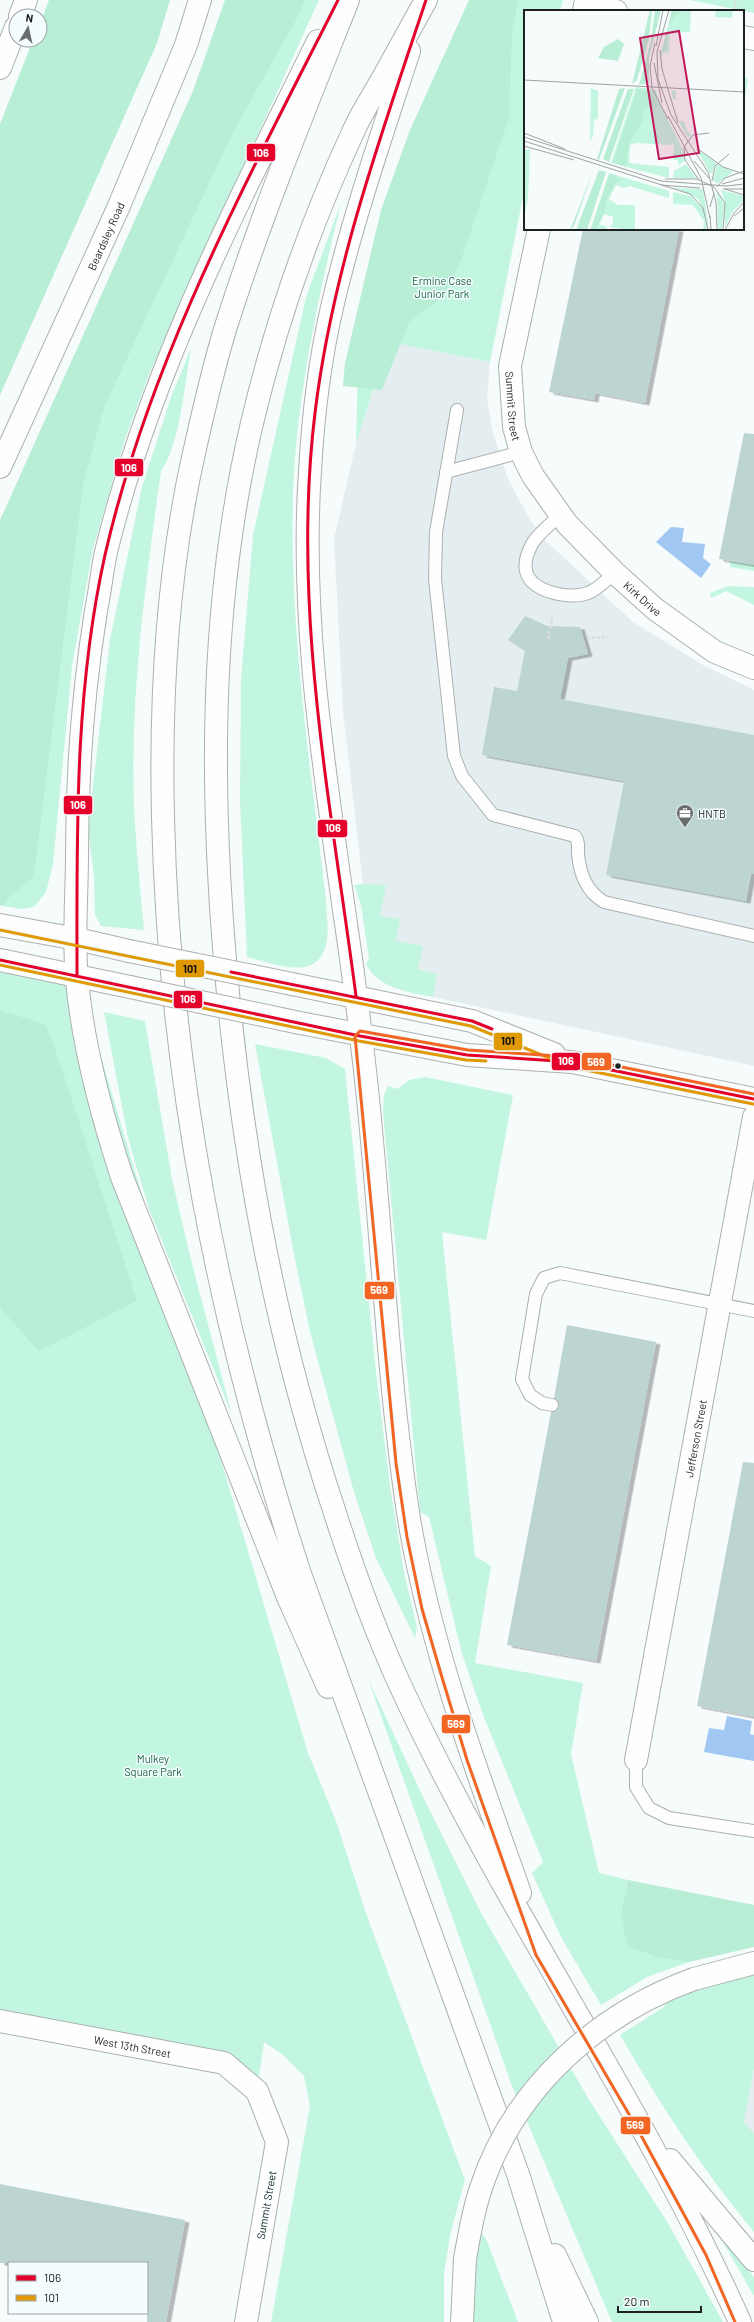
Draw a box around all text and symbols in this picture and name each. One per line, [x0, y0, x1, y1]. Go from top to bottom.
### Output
north arrow [8, 8, 48, 48]
inset map [524, 10, 744, 230]
text: N [25, 11, 34, 25]
line badge: 106 [246, 143, 276, 162]
text: 106 [253, 146, 269, 159]
street label: Beardsley Road [84, 200, 127, 272]
park label: Ermine Case Junior Park [412, 274, 472, 300]
street label: Summit Street [504, 371, 524, 442]
line badge: 106 [114, 458, 144, 477]
text: 106 [121, 461, 137, 474]
street label: Kirk Drive [622, 578, 664, 618]
line badge: 106 [63, 795, 93, 815]
text: 106 [70, 798, 86, 811]
office icon: HNTB [675, 803, 695, 828]
place label: HNTB [698, 807, 726, 820]
line badge: 106 [317, 819, 348, 838]
text: 106 [325, 821, 341, 834]
line badge: 101 [175, 959, 205, 978]
text: 101 [183, 962, 197, 975]
line badge: 106 [173, 990, 203, 1009]
text: 106 [180, 992, 196, 1005]
line badge: 101 [493, 1032, 523, 1051]
text: 101 [501, 1034, 515, 1047]
line badge: 106 [551, 1052, 581, 1071]
line badge: 569 [581, 1052, 612, 1071]
text: 106 [558, 1054, 574, 1067]
text: 569 [587, 1055, 605, 1068]
unlabelled marker [613, 1061, 623, 1071]
line badge: 569 [364, 1281, 395, 1300]
text: 569 [370, 1283, 388, 1296]
street label: Jefferson Street [682, 1398, 709, 1478]
line badge: 569 [441, 1714, 471, 1734]
text: 569 [447, 1717, 465, 1730]
park label: Mulkey Square Park [124, 1752, 182, 1778]
street label: West 13th Street [93, 2032, 172, 2059]
line badge: 569 [620, 2116, 651, 2135]
text: 569 [626, 2118, 644, 2131]
street label: Summit Street [254, 2170, 278, 2240]
legend [8, 2262, 148, 2314]
text: 106 [44, 2270, 61, 2284]
scale bar [618, 2288, 701, 2314]
text: 101 [44, 2290, 59, 2304]
text: 20 m [624, 2294, 650, 2308]

